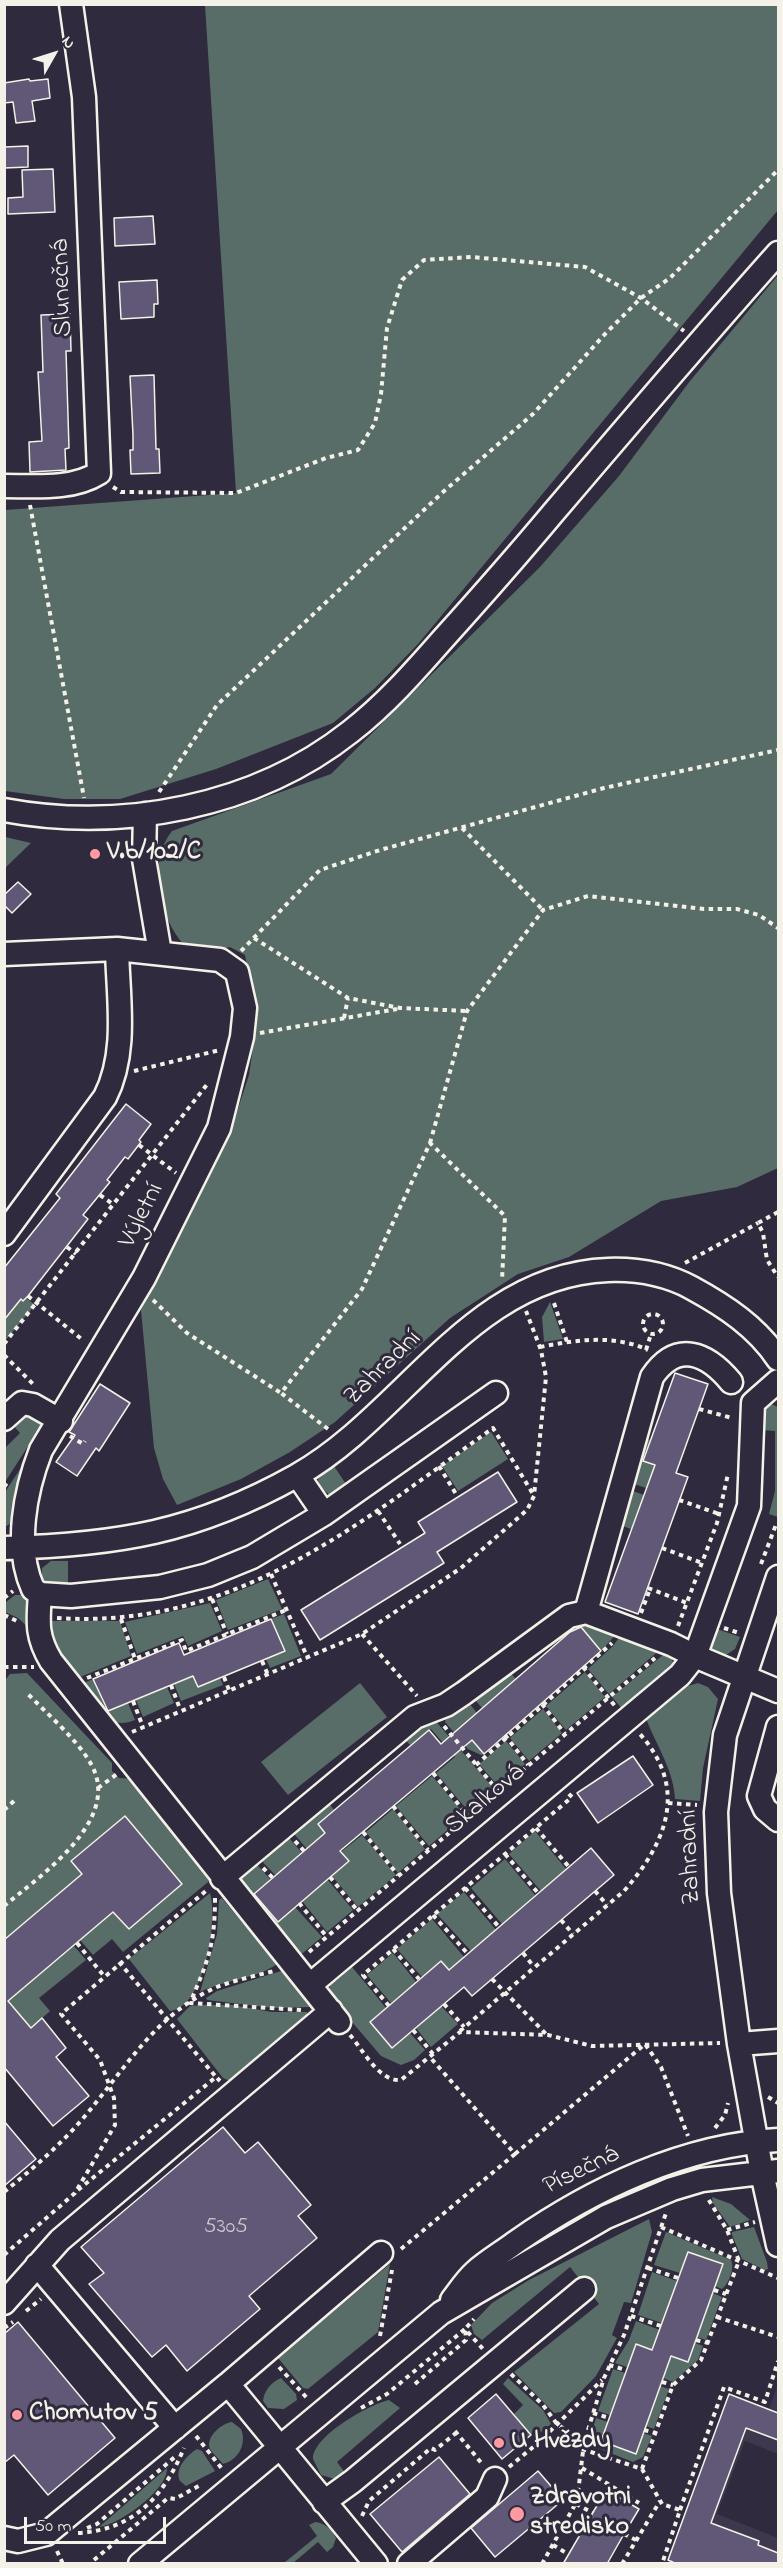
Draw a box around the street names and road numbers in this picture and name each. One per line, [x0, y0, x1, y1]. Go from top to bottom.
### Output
street label: Slunečná [47, 239, 81, 337]
street label: Výletní [113, 1178, 173, 1254]
street label: Zahradní [339, 1325, 429, 1413]
street label: Skalková [440, 1759, 532, 1843]
street label: Zahradní [675, 1809, 709, 1905]
street label: Písečná [539, 2140, 625, 2204]

